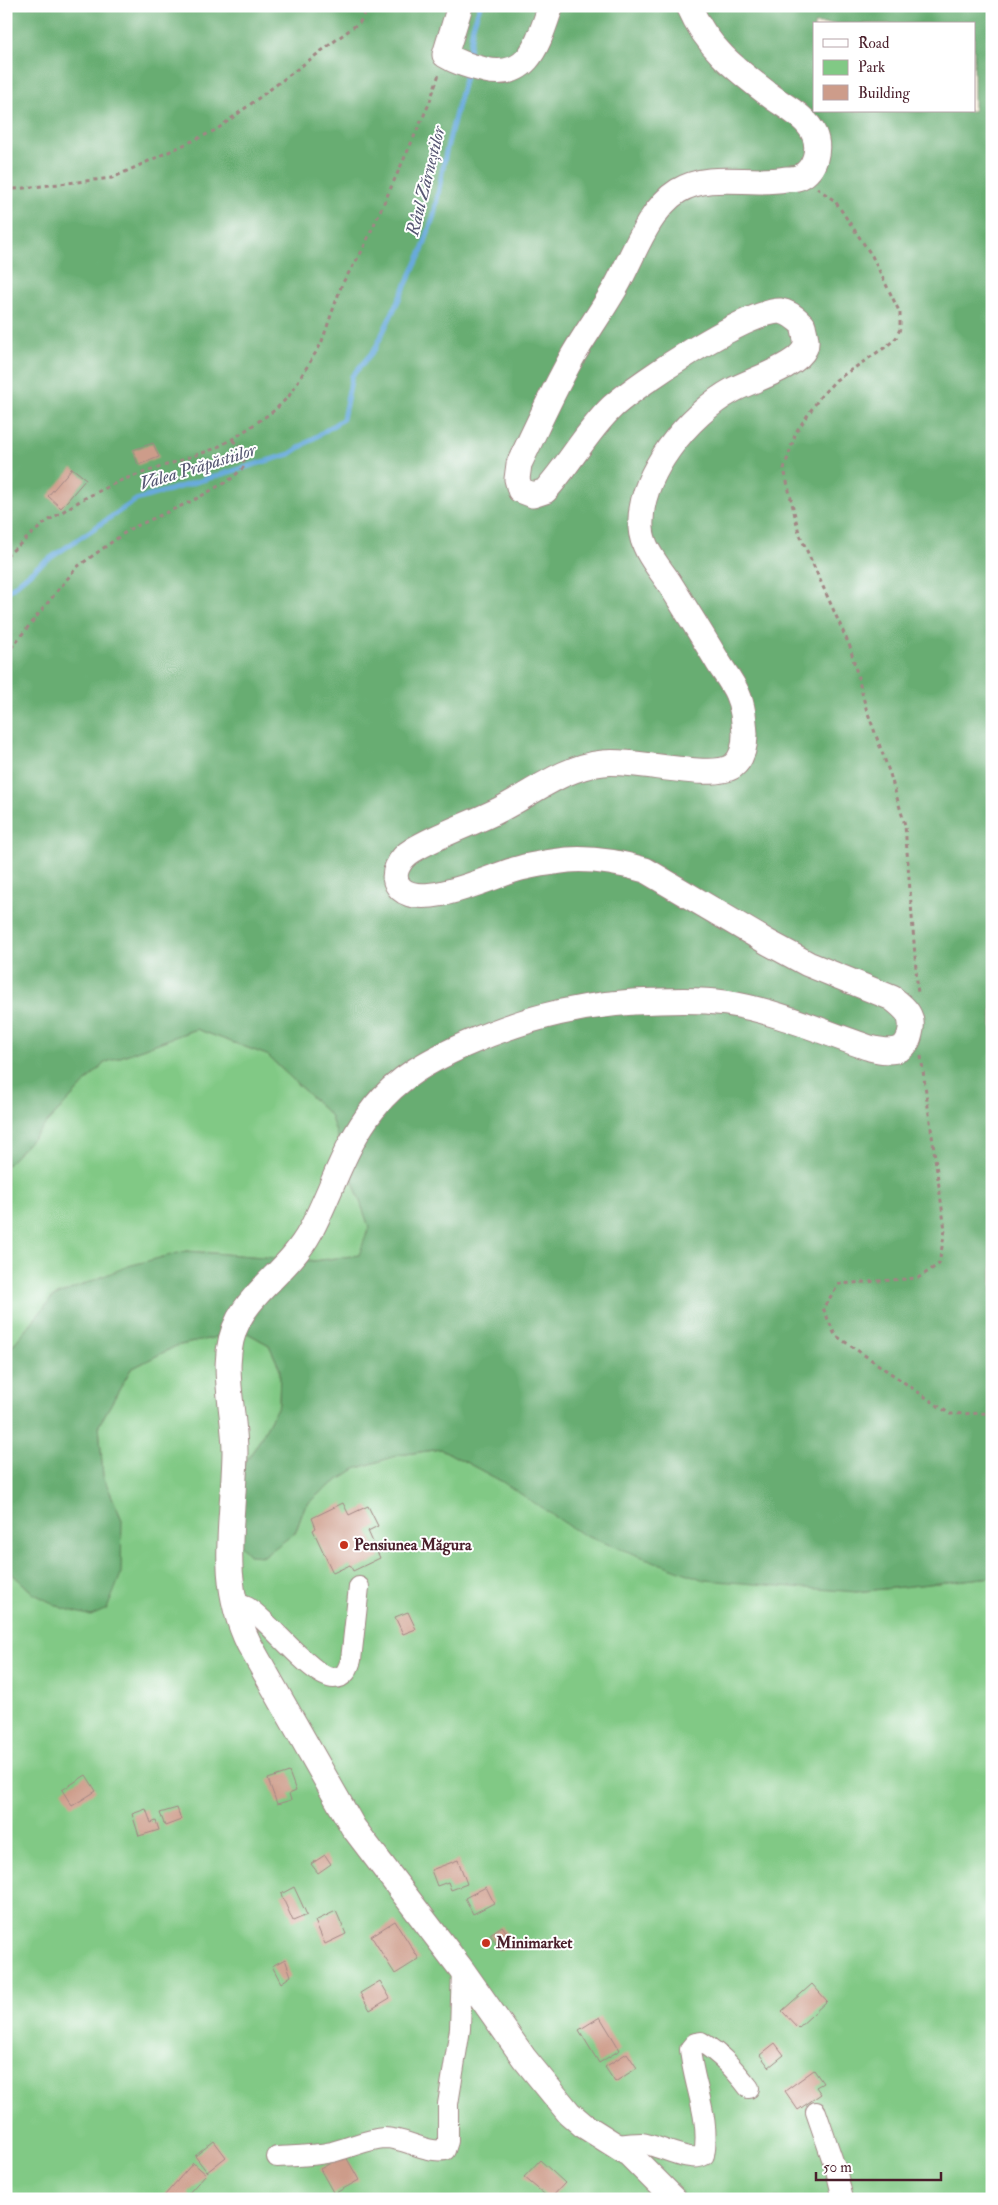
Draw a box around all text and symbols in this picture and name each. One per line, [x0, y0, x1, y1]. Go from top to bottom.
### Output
legend [813, 22, 976, 112]
text: Road [858, 34, 890, 53]
text: Park [858, 58, 885, 77]
text: Building [858, 84, 910, 103]
water label: Râul Zărneștilor [401, 123, 451, 239]
water label: Valea Prăpăstiilor [137, 438, 260, 496]
place label: Pensiunea Măgura [354, 1535, 472, 1556]
marker: Pensiunea Măgura [338, 1539, 350, 1551]
place label: Minimarket [495, 1933, 573, 1953]
marker: Minimarket [480, 1937, 492, 1949]
scale bar [816, 2150, 940, 2182]
text: 50 m [823, 2158, 852, 2177]

